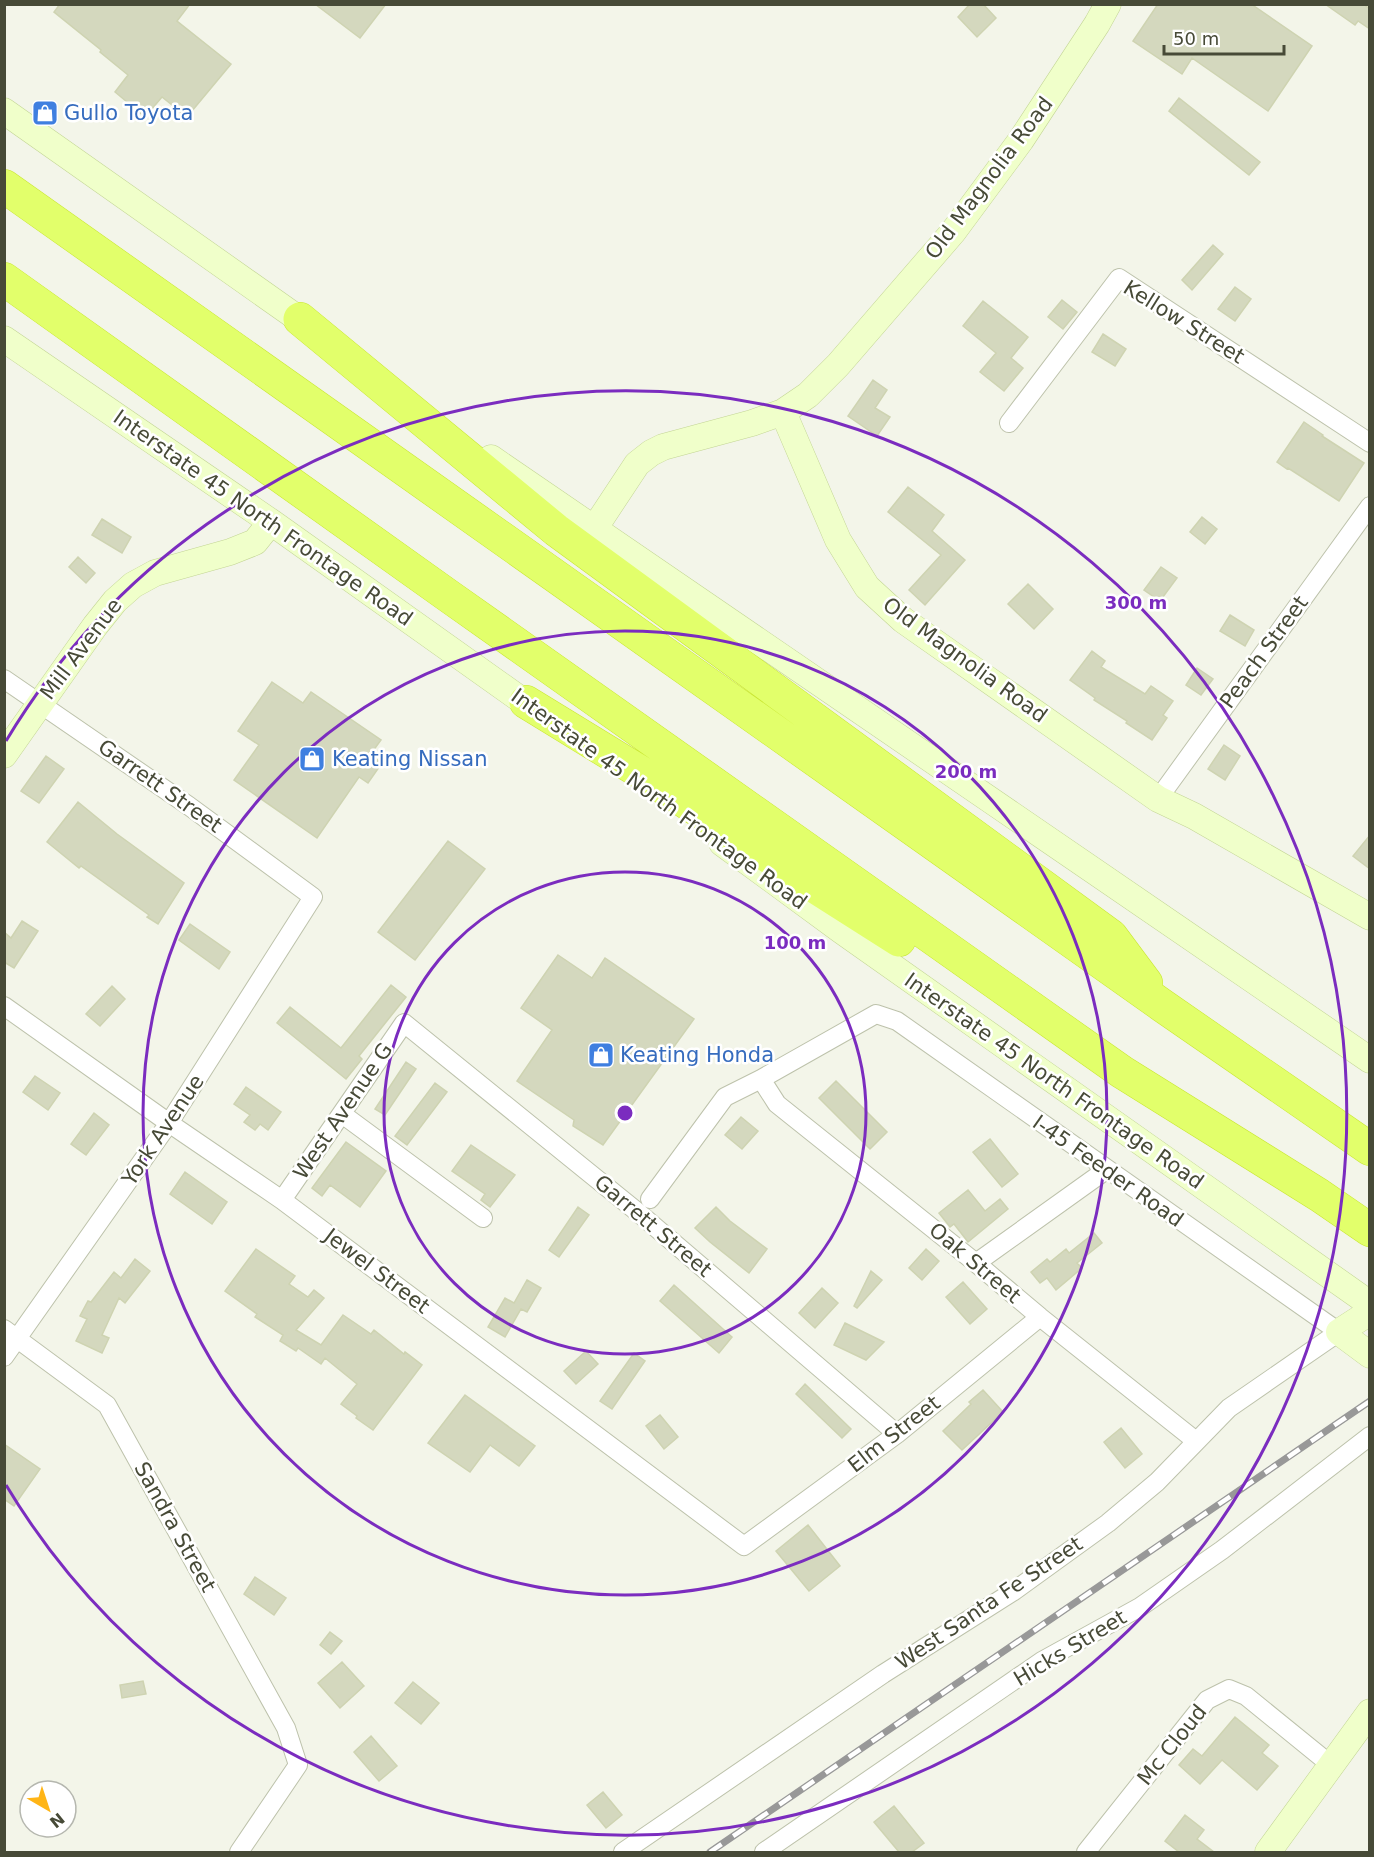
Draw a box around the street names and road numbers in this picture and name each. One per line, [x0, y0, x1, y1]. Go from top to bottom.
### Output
street label: Old Magnolia Road [920, 92, 1058, 264]
street label: Kellow Street [1119, 275, 1249, 369]
street label: Interstate 45 North Frontage Road [109, 405, 417, 631]
street label: Peach Street [1215, 591, 1313, 713]
street label: Old Magnolia Road [878, 592, 1052, 728]
street label: Mill Avenue [35, 594, 127, 704]
street label: Interstate 45 North Frontage Road [506, 684, 812, 914]
street label: Garrett Street [94, 734, 226, 838]
street label: Interstate 45 North Frontage Road [900, 968, 1208, 1194]
street label: West Avenue G [289, 1038, 397, 1184]
street label: York Avenue [117, 1070, 209, 1191]
street label: I-45 Feeder Road [1028, 1110, 1188, 1232]
street label: Garrett Street [590, 1170, 716, 1282]
street label: Oak Street [924, 1218, 1026, 1308]
street label: Jewel Street [318, 1222, 434, 1318]
street label: Elm Street [843, 1391, 945, 1477]
street label: Sandra Street [129, 1458, 221, 1596]
street label: West Santa Fe Street [891, 1532, 1087, 1674]
street label: Hicks Street [1009, 1605, 1131, 1691]
street label: Mc Cloud [1132, 1700, 1212, 1790]

